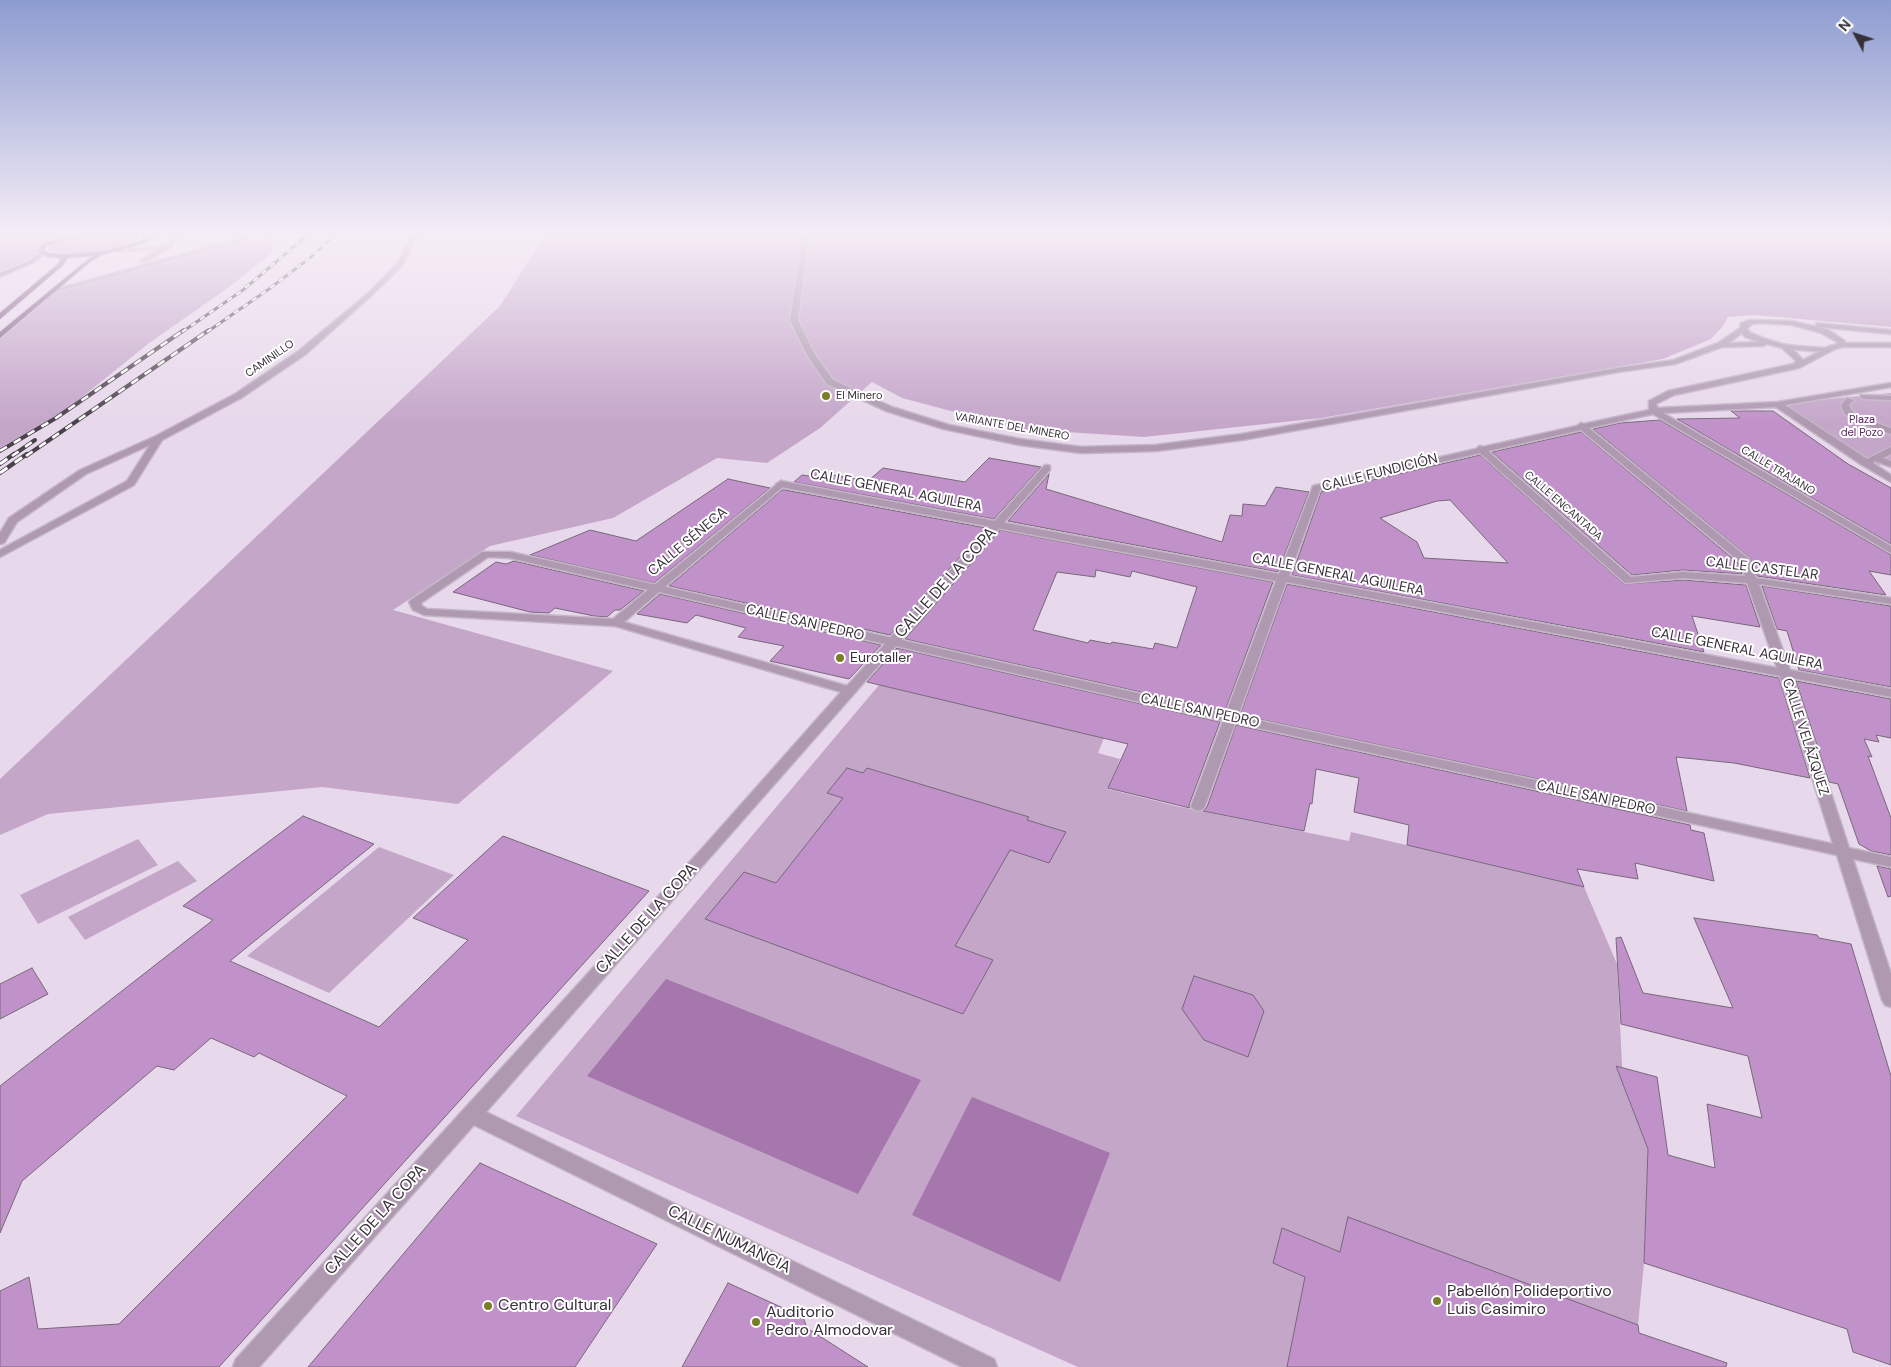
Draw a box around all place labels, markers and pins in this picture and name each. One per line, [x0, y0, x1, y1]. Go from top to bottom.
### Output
place label: El Minero [836, 389, 882, 403]
marker: El Minero [820, 390, 832, 402]
place label: Eurotaller [850, 650, 911, 666]
marker: Eurotaller [834, 652, 846, 664]
place label: Pabellón Polideportivo Luis Casimiro [1447, 1282, 1612, 1320]
marker: Pabellón Polideportivo Luis Casimiro [1431, 1295, 1443, 1307]
place label: Centro Cultural [498, 1296, 611, 1316]
marker: Centro Cultural [482, 1300, 494, 1312]
place label: Auditorio Pedro Almodovar [766, 1303, 893, 1341]
marker: Auditorio Pedro Almodovar [750, 1316, 762, 1328]

